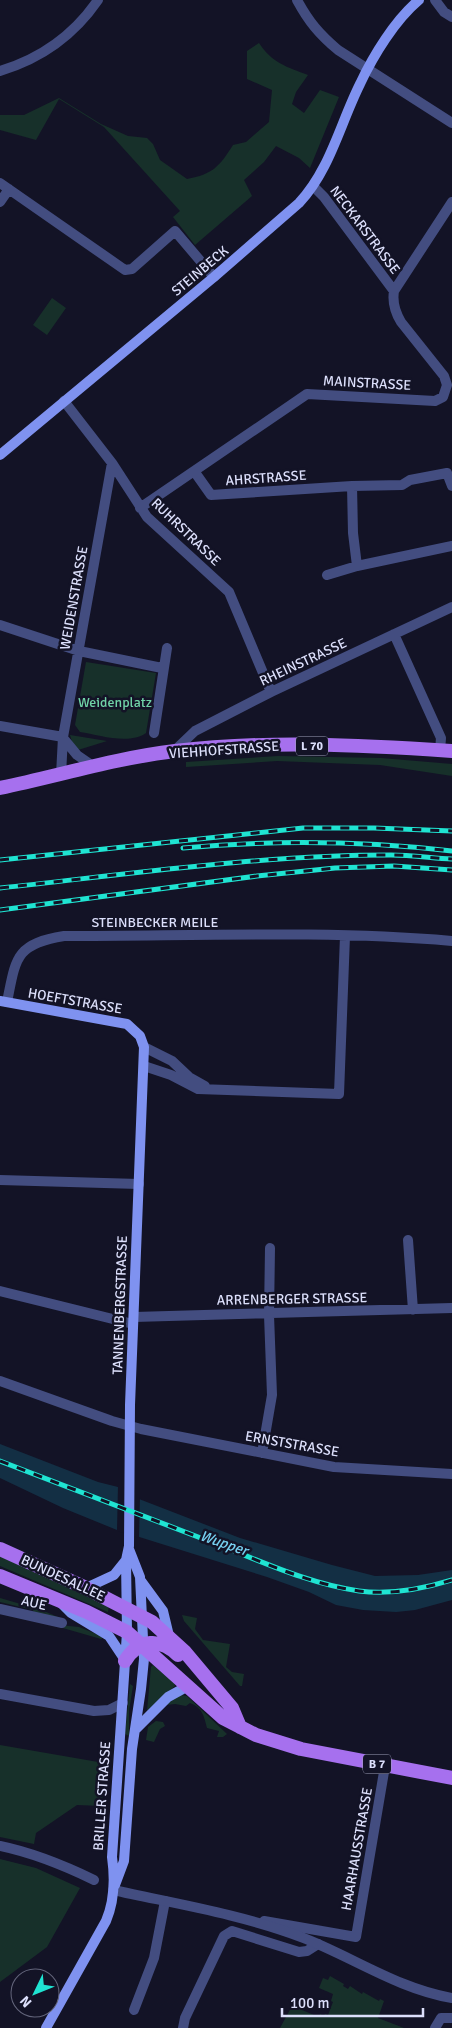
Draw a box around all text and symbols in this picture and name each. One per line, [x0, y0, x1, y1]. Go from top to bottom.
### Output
street label: NECKARSTRASSE [326, 183, 404, 277]
street label: STEINBECK [168, 242, 232, 300]
street label: MAINSTRASSE [322, 372, 412, 394]
street label: AHRSTRASSE [225, 467, 307, 489]
street label: RUHRSTRASSE [148, 495, 224, 569]
street label: WEIDENSTRASSE [56, 545, 92, 651]
street label: RHEINSTRASSE [257, 634, 349, 690]
park label: Weidenplatz [78, 694, 152, 711]
road number: L 70 [296, 736, 328, 756]
street label: VIEHHOFSTRASSE [168, 738, 280, 762]
street label: STEINBECKER MEILE [92, 914, 218, 931]
street label: HOEFTSTRASSE [26, 984, 124, 1018]
street label: TANNENBERGSTRASSE [109, 1235, 131, 1375]
street label: ARRENBERGER STRASSE [217, 1289, 367, 1309]
street label: ERNSTSTRASSE [244, 1427, 340, 1461]
water label: Wupper [198, 1526, 253, 1560]
street label: BUNDESALLEE [18, 1551, 108, 1605]
street label: AUE [20, 1592, 48, 1614]
street label: BRILLER STRASSE [90, 1741, 114, 1851]
road number: B 7 [363, 1755, 391, 1774]
street label: HAARHAUSSTRASSE [338, 1786, 376, 1912]
north arrow [10, 1968, 60, 2018]
scale bar [282, 1986, 423, 2018]
text: N [16, 1992, 35, 2011]
text: 100 m [290, 1994, 330, 2012]

